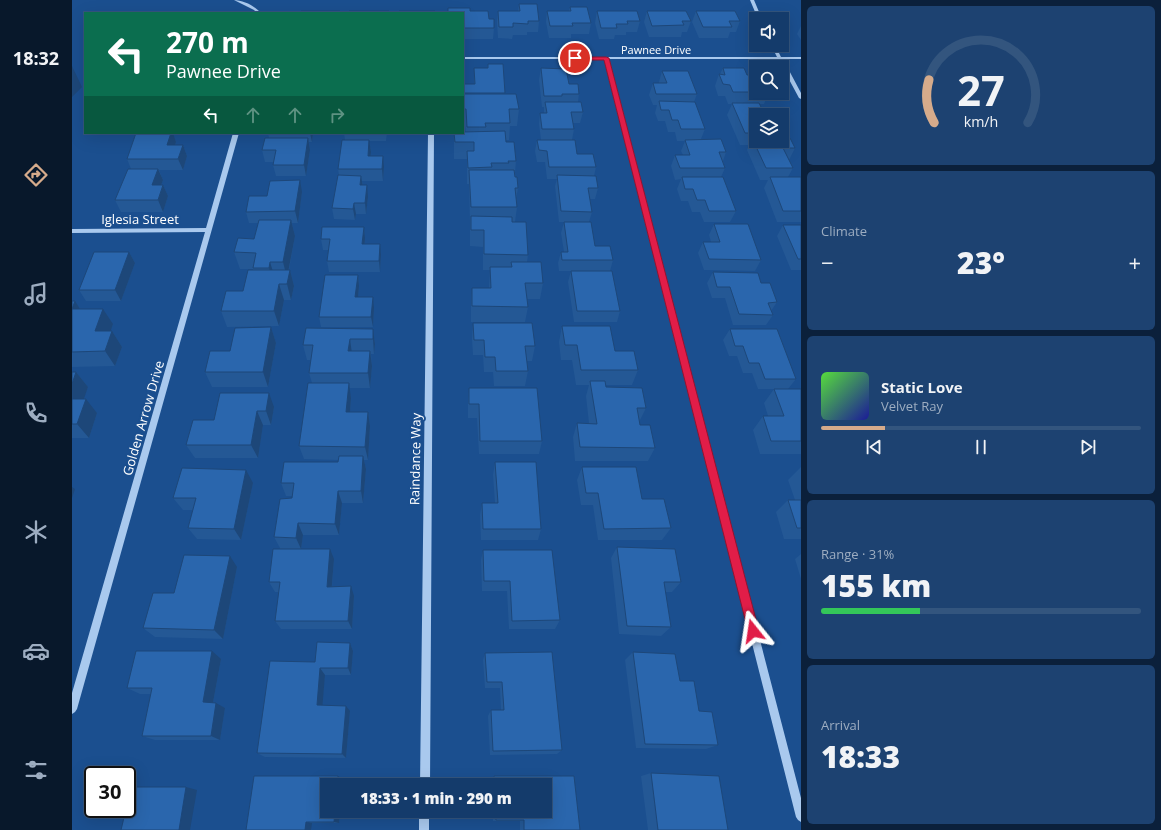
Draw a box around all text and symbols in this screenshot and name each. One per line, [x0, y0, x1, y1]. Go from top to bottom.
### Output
map controls [749, 12, 789, 148]
button: sound [749, 12, 789, 52]
text: 270 m [166, 23, 249, 61]
icon: left [100, 28, 152, 80]
pin [558, 41, 592, 75]
street label: Pawnee Drive [621, 42, 691, 57]
text: 18:32 [13, 46, 59, 70]
icon: arrive [564, 47, 586, 69]
text: Pawnee Drive [166, 59, 281, 83]
button: search [749, 60, 789, 100]
text: 27 [957, 62, 1005, 118]
icon: left [200, 104, 222, 126]
icon: ahead [242, 104, 264, 126]
icon: ahead [284, 104, 306, 126]
icon: right [326, 104, 348, 126]
button: layers [749, 108, 789, 148]
text: km/h [964, 112, 998, 131]
icon: directions [22, 161, 50, 189]
street label: Iglesia Street [101, 210, 179, 228]
text: Climate [821, 222, 867, 240]
text: 23° [957, 242, 1005, 283]
text: − [821, 247, 834, 277]
text: + [1128, 247, 1141, 277]
icon: music [22, 280, 50, 308]
street label: Golden Arrow Drive [118, 358, 168, 478]
text: Static Love [881, 377, 963, 397]
text: Velvet Ray [881, 397, 943, 415]
icon: phone [22, 399, 50, 427]
street label: Raindance Way [405, 412, 425, 505]
icon: previous [863, 436, 885, 458]
icon: pause [970, 436, 992, 458]
icon: next [1077, 436, 1099, 458]
icon: climate [22, 518, 50, 546]
text: Range · 31% [821, 545, 894, 563]
text: 155 km [821, 565, 931, 606]
position arrow [732, 610, 774, 652]
icon: car [22, 637, 50, 665]
text: Arrival [821, 716, 860, 734]
text: 18:33 [821, 736, 900, 777]
icon: filters [22, 756, 50, 784]
speed limit sign: 30 [84, 766, 136, 818]
text: 18:33 · 1 min · 290 m [360, 788, 512, 808]

